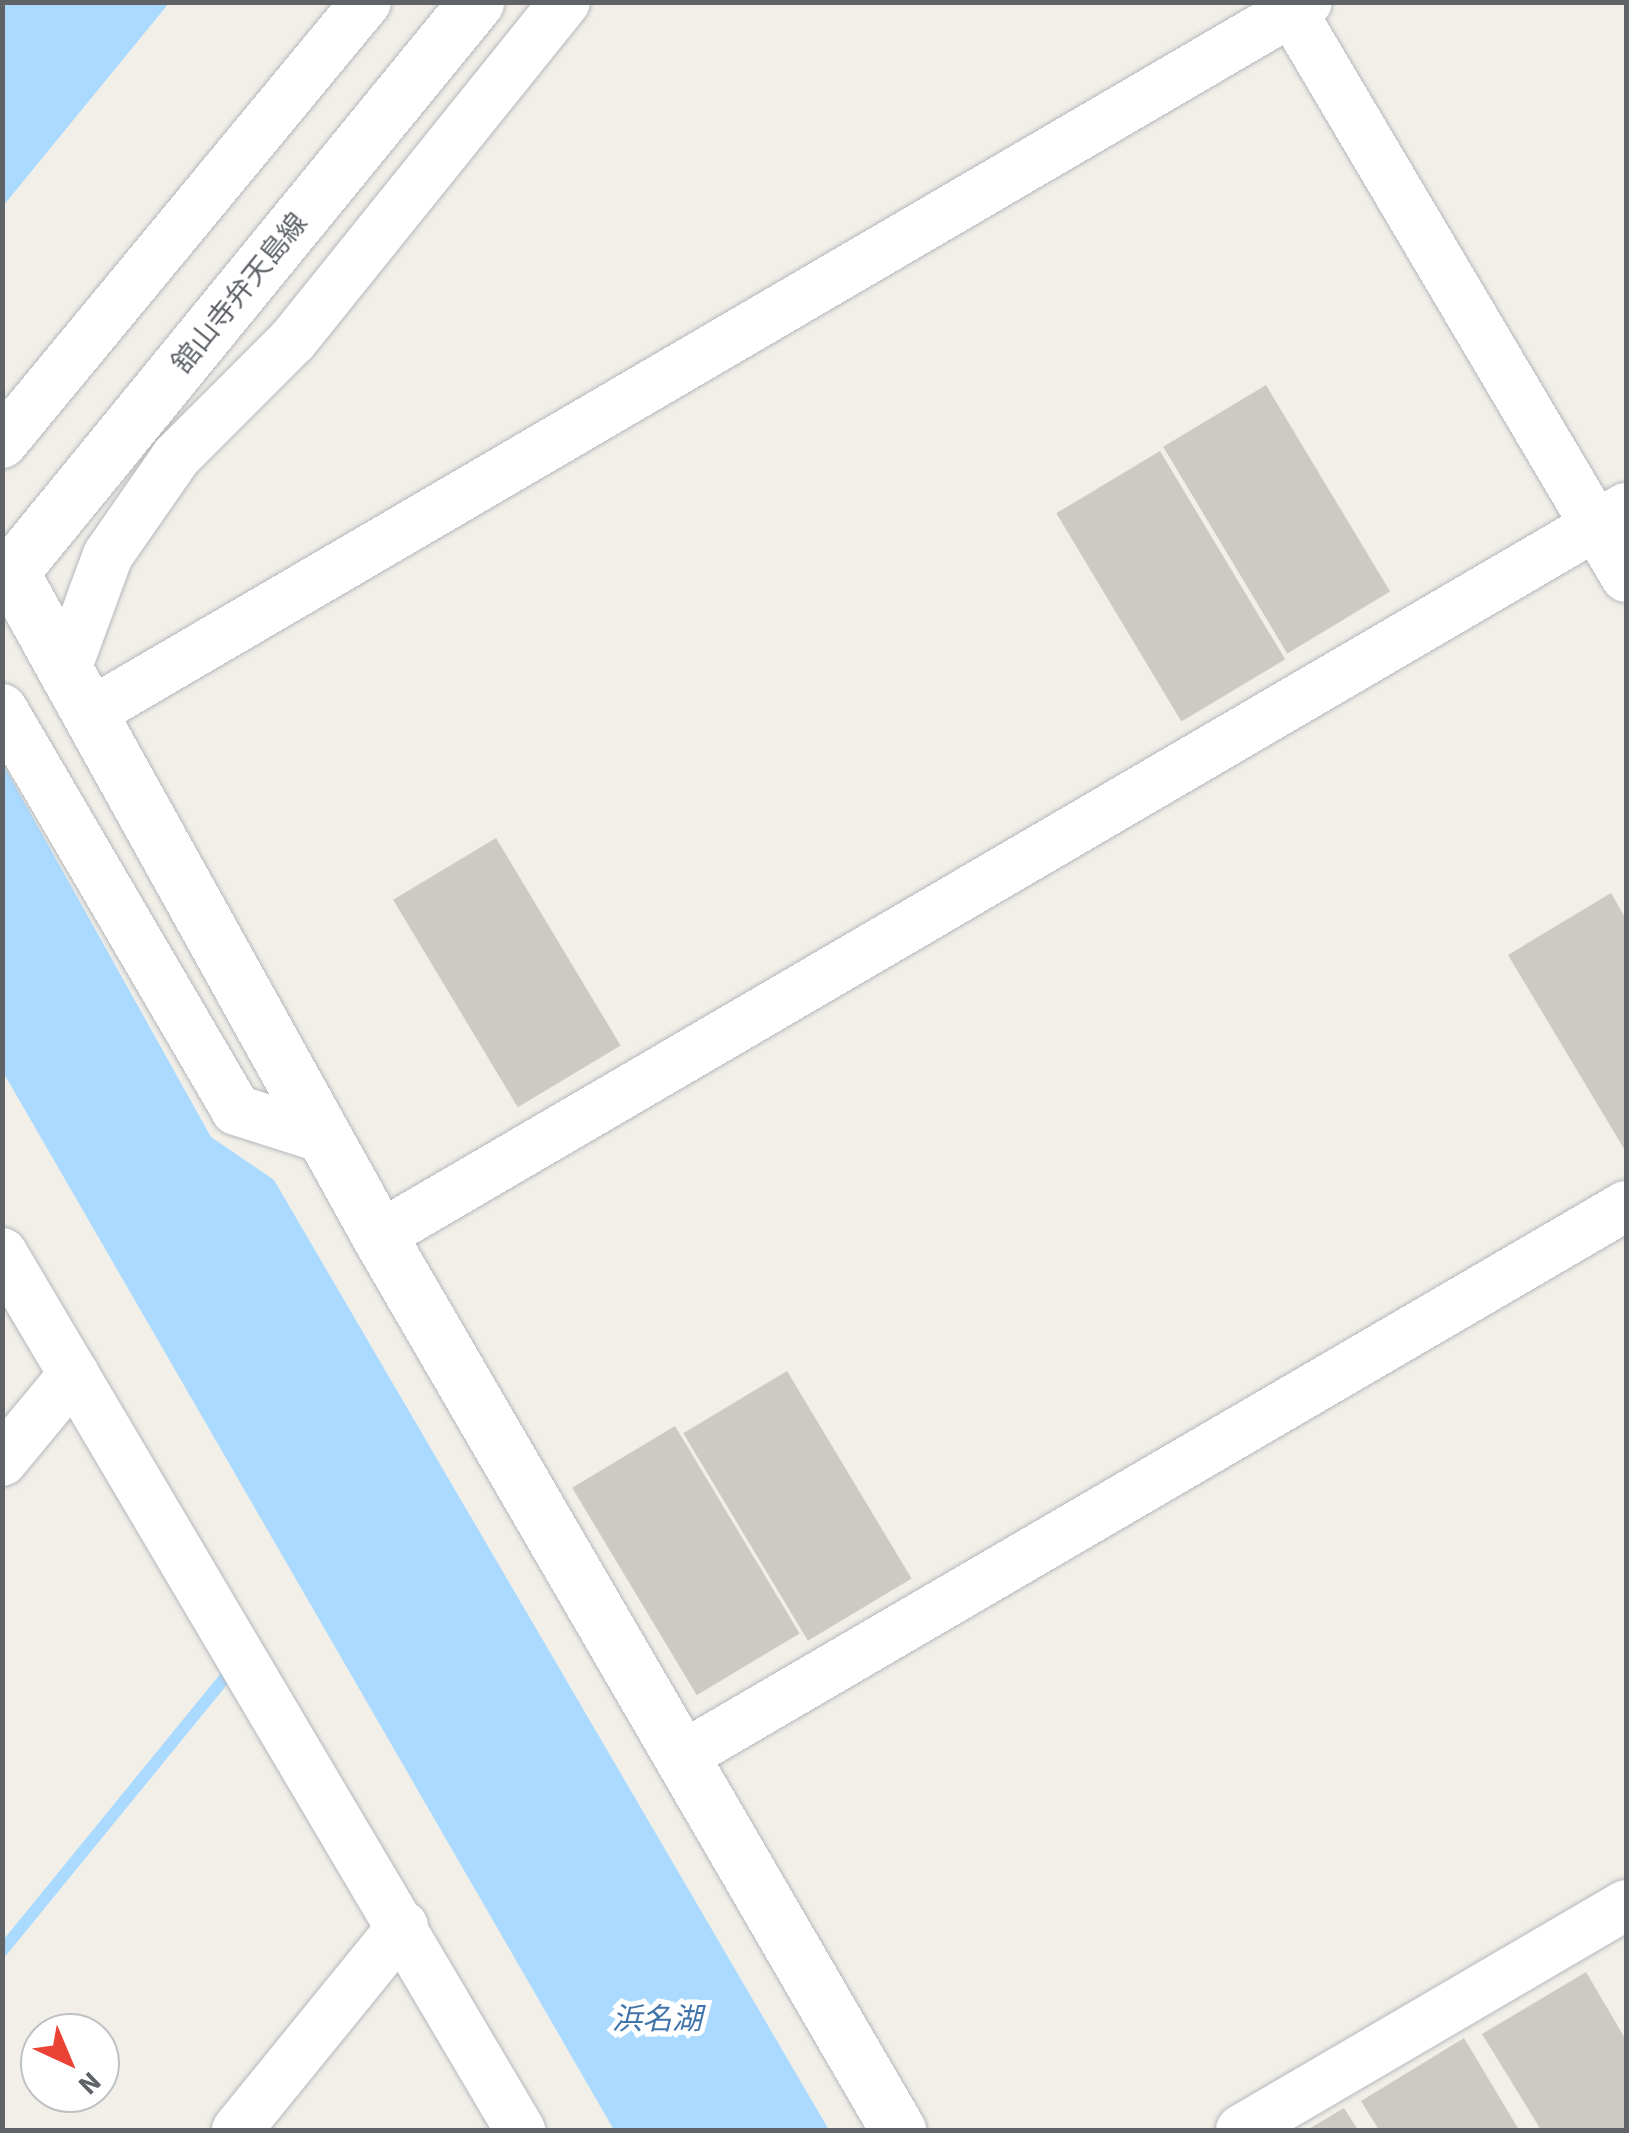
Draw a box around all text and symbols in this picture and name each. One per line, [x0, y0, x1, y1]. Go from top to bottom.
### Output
street label: 舘山寺弁天島線 [165, 206, 315, 380]
water label: 浜名湖 [612, 2002, 702, 2038]
north arrow [20, 2013, 120, 2113]
text: N [69, 2062, 110, 2104]

